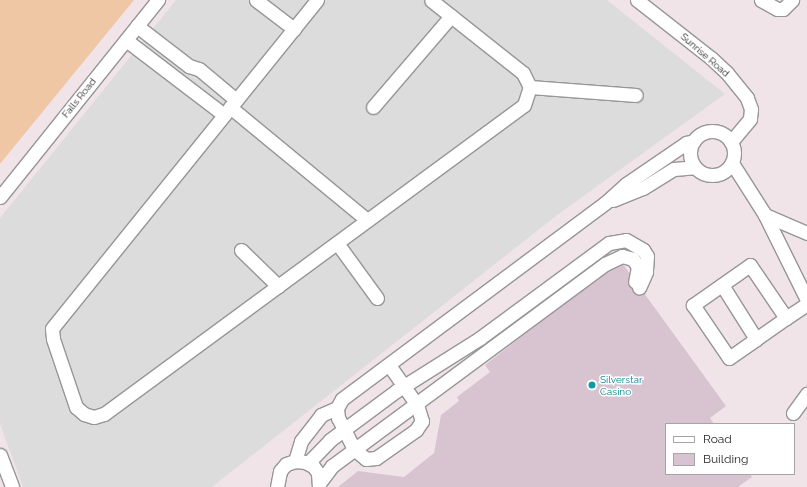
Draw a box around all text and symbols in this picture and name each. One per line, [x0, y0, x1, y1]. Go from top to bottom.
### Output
street label: Sunrise Road [678, 31, 732, 79]
street label: Falls Road [59, 76, 99, 120]
place label: Silverstar Casino [600, 373, 642, 396]
marker: Silverstar Casino [587, 380, 597, 390]
legend [665, 423, 795, 475]
text: Road [703, 432, 732, 446]
text: Building [703, 452, 749, 466]

